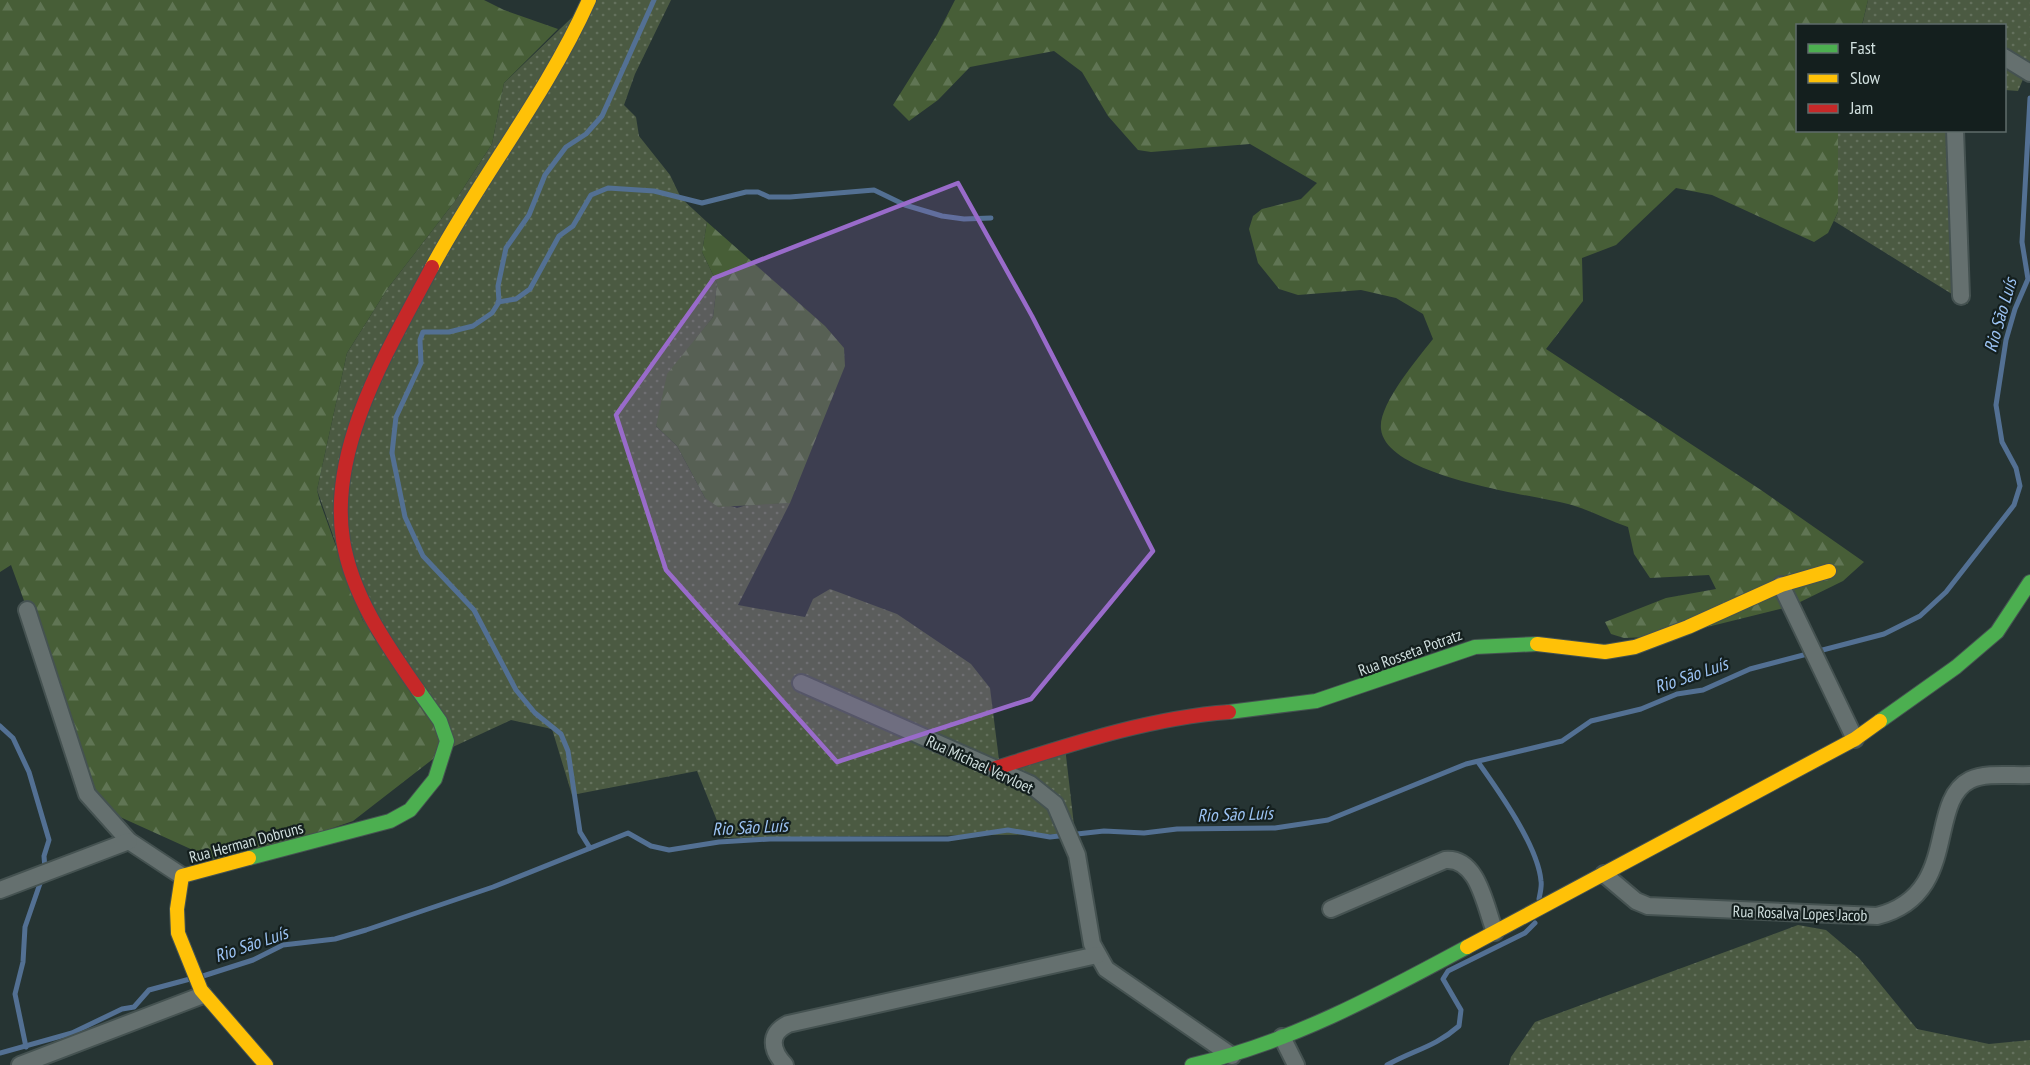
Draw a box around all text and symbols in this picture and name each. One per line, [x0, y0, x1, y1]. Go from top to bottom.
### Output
legend [1796, 24, 2006, 132]
text: Fast [1850, 36, 1876, 59]
text: Slow [1850, 66, 1881, 89]
text: Jam [1849, 96, 1873, 119]
water label: Rio São Luís [1979, 274, 2022, 355]
street label: Rua Rosseta Potratz [1355, 624, 1465, 680]
water label: Rio São Luís [1651, 651, 1732, 698]
street label: Rua Michael Vervloet [923, 730, 1037, 798]
water label: Rio São Luís [1197, 801, 1275, 827]
water label: Rio São Luís [712, 813, 790, 840]
street label: Rua Herman Dobruns [187, 817, 305, 867]
street label: Rua Rosalva Lopes Jacob [1732, 901, 1868, 925]
water label: Rio São Luís [211, 920, 292, 967]

